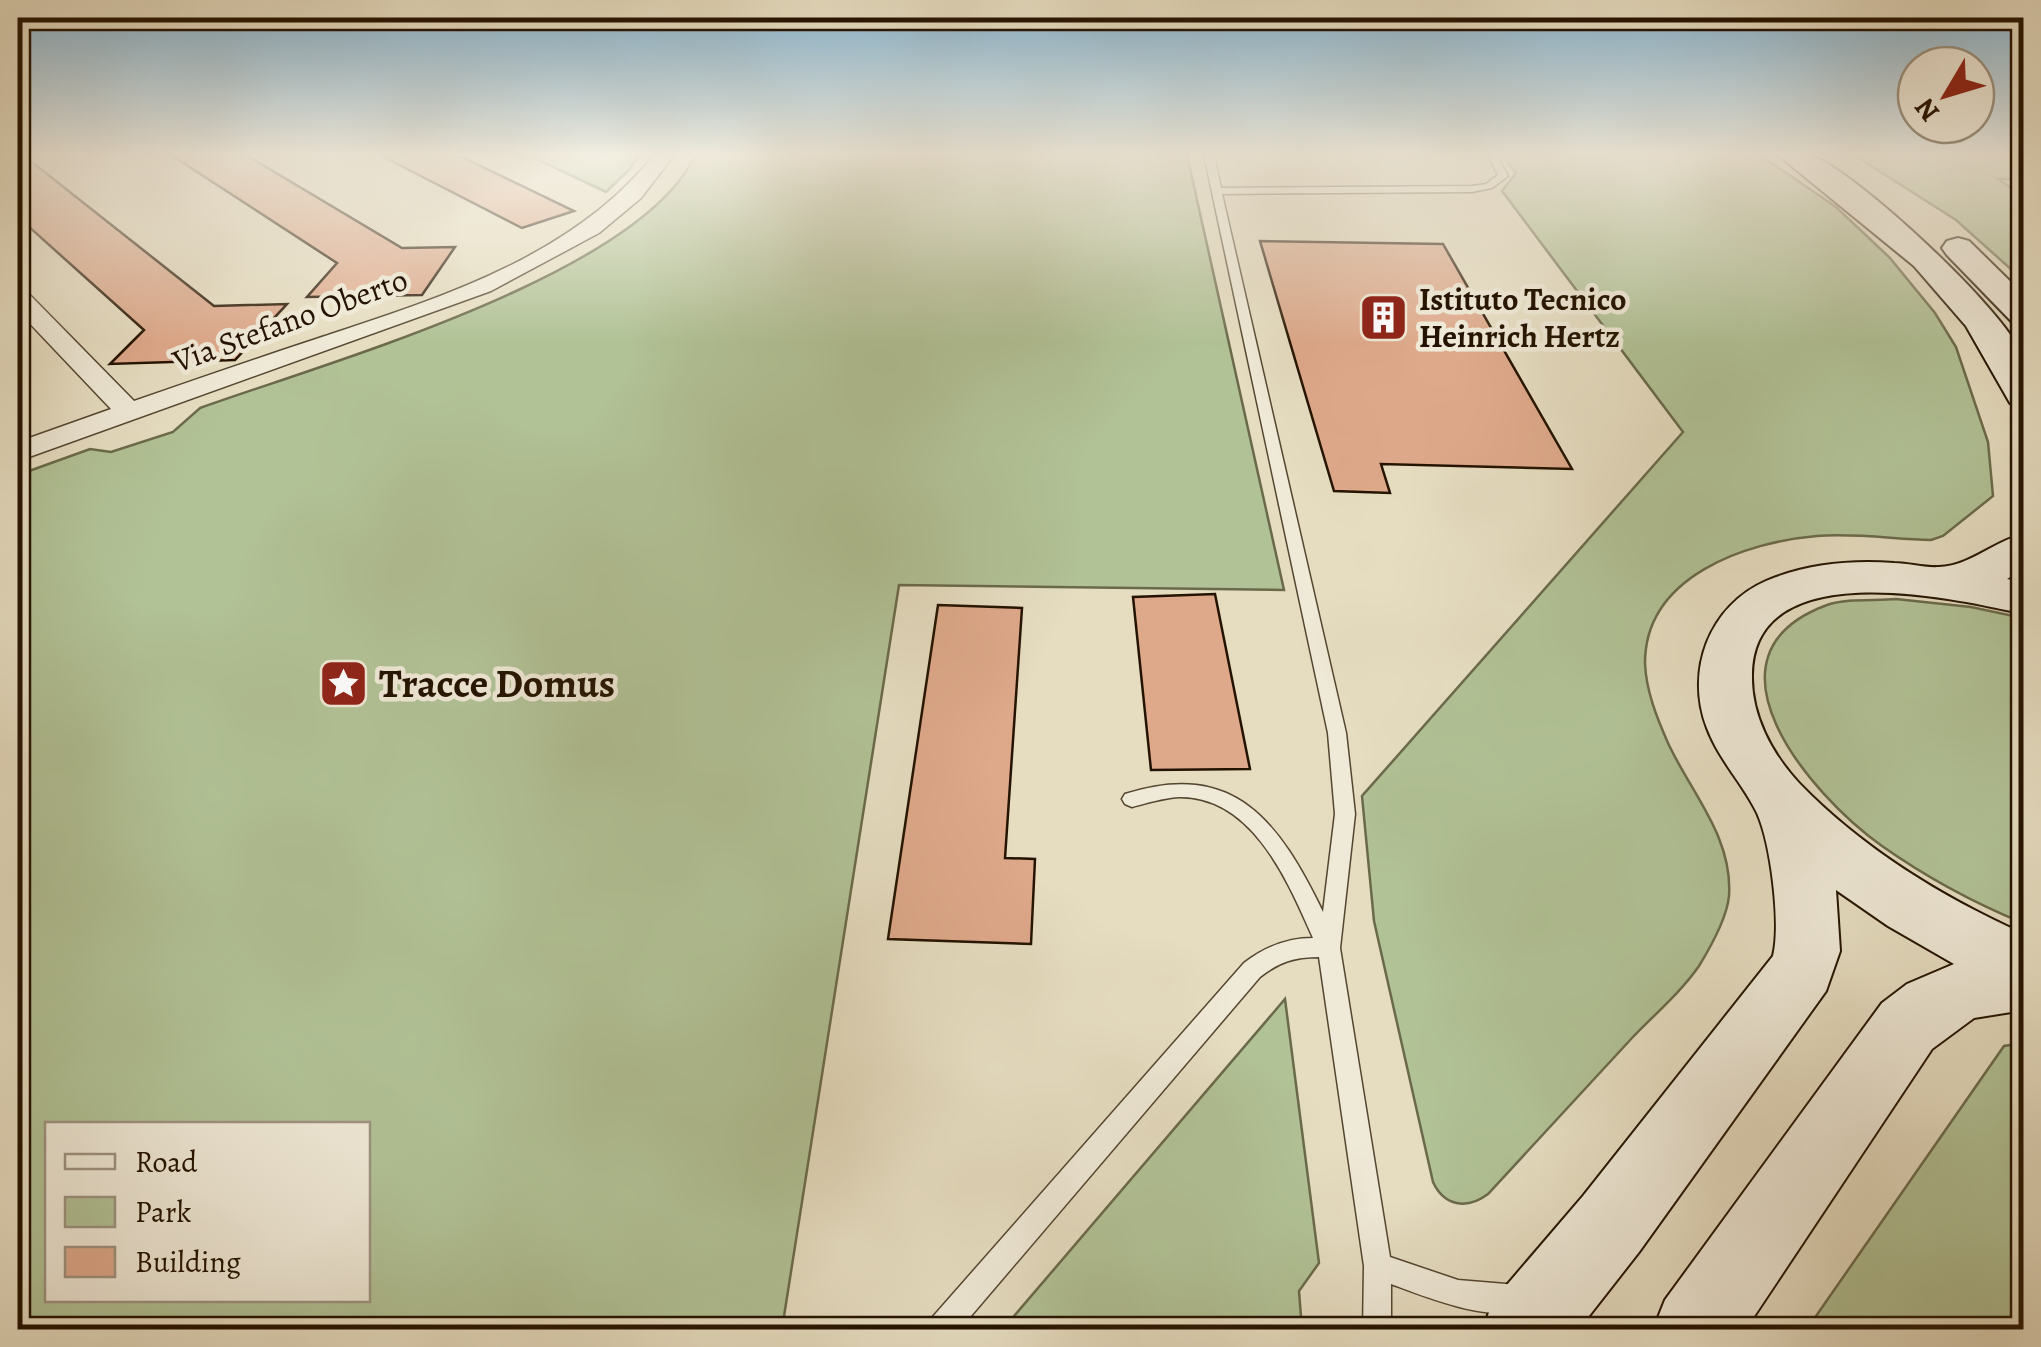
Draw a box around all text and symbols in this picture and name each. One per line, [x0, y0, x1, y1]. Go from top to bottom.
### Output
north arrow [1896, 45, 1996, 145]
text: N [1906, 90, 1948, 130]
street label: Via Stefano Oberto [166, 257, 413, 383]
place label: Istituto Tecnico Heinrich Hertz [1419, 277, 1627, 358]
building icon: Istituto Tecnico Heinrich Hertz [1358, 291, 1410, 343]
place label: Tracce Domus [379, 656, 615, 711]
place icon: Tracce Domus [318, 657, 370, 709]
legend [45, 1122, 370, 1302]
text: Road [135, 1142, 198, 1182]
text: Park [135, 1192, 191, 1232]
text: Building [135, 1242, 241, 1282]

